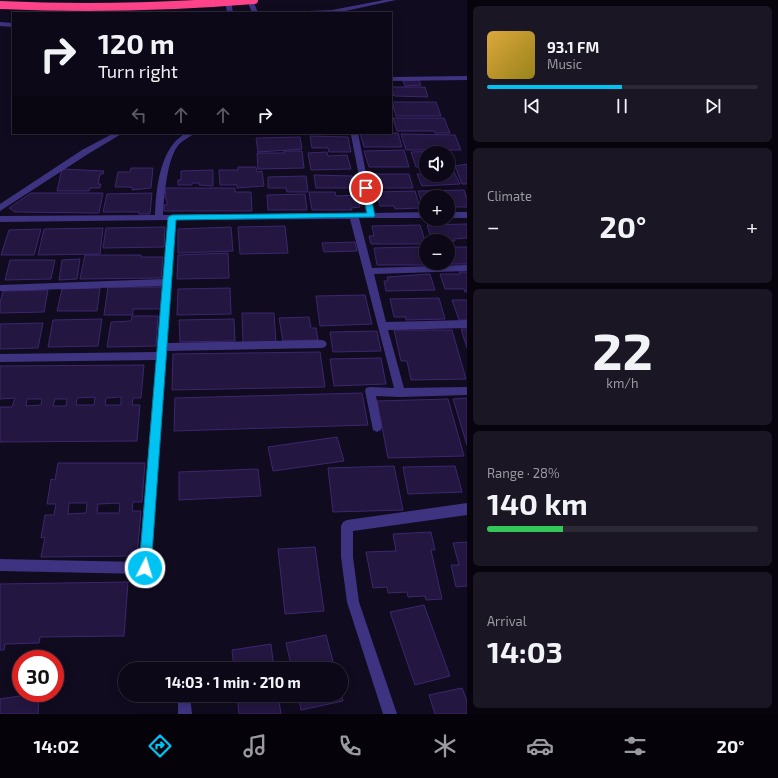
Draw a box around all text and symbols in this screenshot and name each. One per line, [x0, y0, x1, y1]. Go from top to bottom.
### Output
text: 120 m [98, 26, 175, 60]
icon: right [32, 28, 84, 80]
text: 93.1 FM [547, 38, 599, 56]
text: Music [547, 56, 582, 72]
text: Turn right [98, 60, 178, 82]
icon: previous [521, 95, 543, 117]
icon: pause [611, 95, 633, 117]
icon: next [702, 95, 724, 117]
icon: left [128, 104, 150, 126]
icon: ahead [170, 104, 192, 126]
icon: ahead [212, 104, 234, 126]
icon: right [254, 104, 276, 126]
map controls [419, 146, 455, 270]
button: sound [419, 146, 455, 182]
pin [349, 171, 383, 205]
icon: arrive [355, 177, 377, 199]
text: Climate [487, 188, 532, 204]
button: + [419, 190, 455, 226]
text: 20° [600, 208, 646, 244]
text: − [487, 213, 500, 239]
text: + [746, 213, 758, 239]
button: − [419, 234, 455, 270]
text: 22 [592, 318, 653, 380]
text: km/h [606, 375, 639, 391]
text: Range · 28% [487, 465, 560, 481]
text: 140 km [487, 485, 588, 521]
position arrow [124, 547, 166, 589]
text: Arrival [487, 613, 527, 629]
text: 14:03 [487, 633, 563, 669]
speed limit sign: 30 [12, 650, 64, 702]
text: 14:03 · 1 min · 210 m [165, 673, 301, 691]
icon: directions [146, 732, 174, 760]
icon: music [241, 732, 269, 760]
icon: phone [336, 732, 364, 760]
icon: climate [431, 732, 459, 760]
icon: car [526, 732, 554, 760]
icon: filters [621, 732, 649, 760]
text: 14:02 [34, 735, 79, 757]
text: 20° [716, 735, 744, 757]

